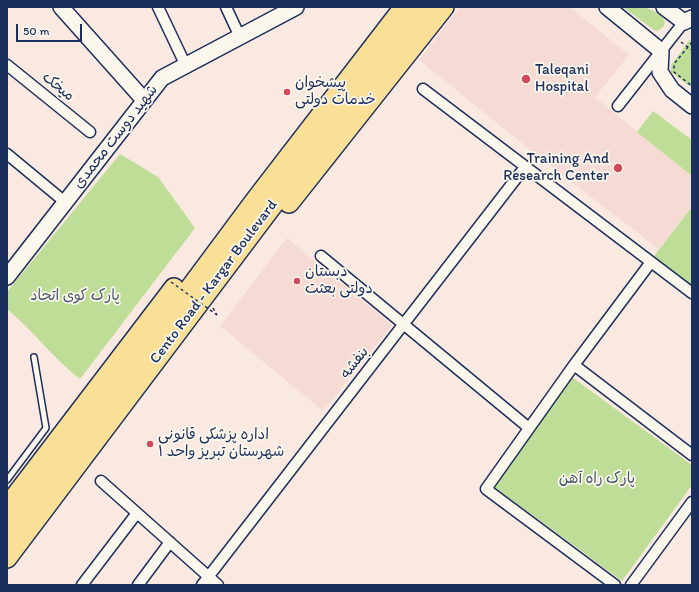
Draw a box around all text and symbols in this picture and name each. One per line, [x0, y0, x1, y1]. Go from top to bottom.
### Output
scale bar [18, 16, 84, 42]
text: 50 m [23, 24, 49, 38]
place label: Taleqani Hospital [535, 61, 589, 96]
street label: میخک [38, 69, 78, 105]
marker: Taleqani Hospital [520, 73, 532, 85]
place label: پیشخوان خدمات دولتی [295, 74, 376, 109]
street label: شهید دوست محمدی [70, 82, 162, 192]
marker: پیشخوان خدمات دولتی [282, 87, 292, 97]
place label: Training And Research Center [503, 150, 609, 185]
marker: Training And Research Center [612, 162, 624, 174]
street label: Cento Road - Kargar Boulevard [146, 196, 282, 368]
place label: دبستان دولتی بعثت [305, 263, 373, 298]
marker: دبستان دولتی بعثت [292, 276, 302, 286]
park label: پارک کوی اتحاد [30, 287, 120, 305]
street label: بنفشه [337, 343, 373, 383]
place label: اداره پزشکی قانونی شهرستان تبریز واحد ۱ [158, 426, 284, 461]
marker: اداره پزشکی قانونی شهرستان تبریز واحد ۱ [145, 439, 155, 449]
park label: پارک راه آهن [559, 470, 635, 488]

